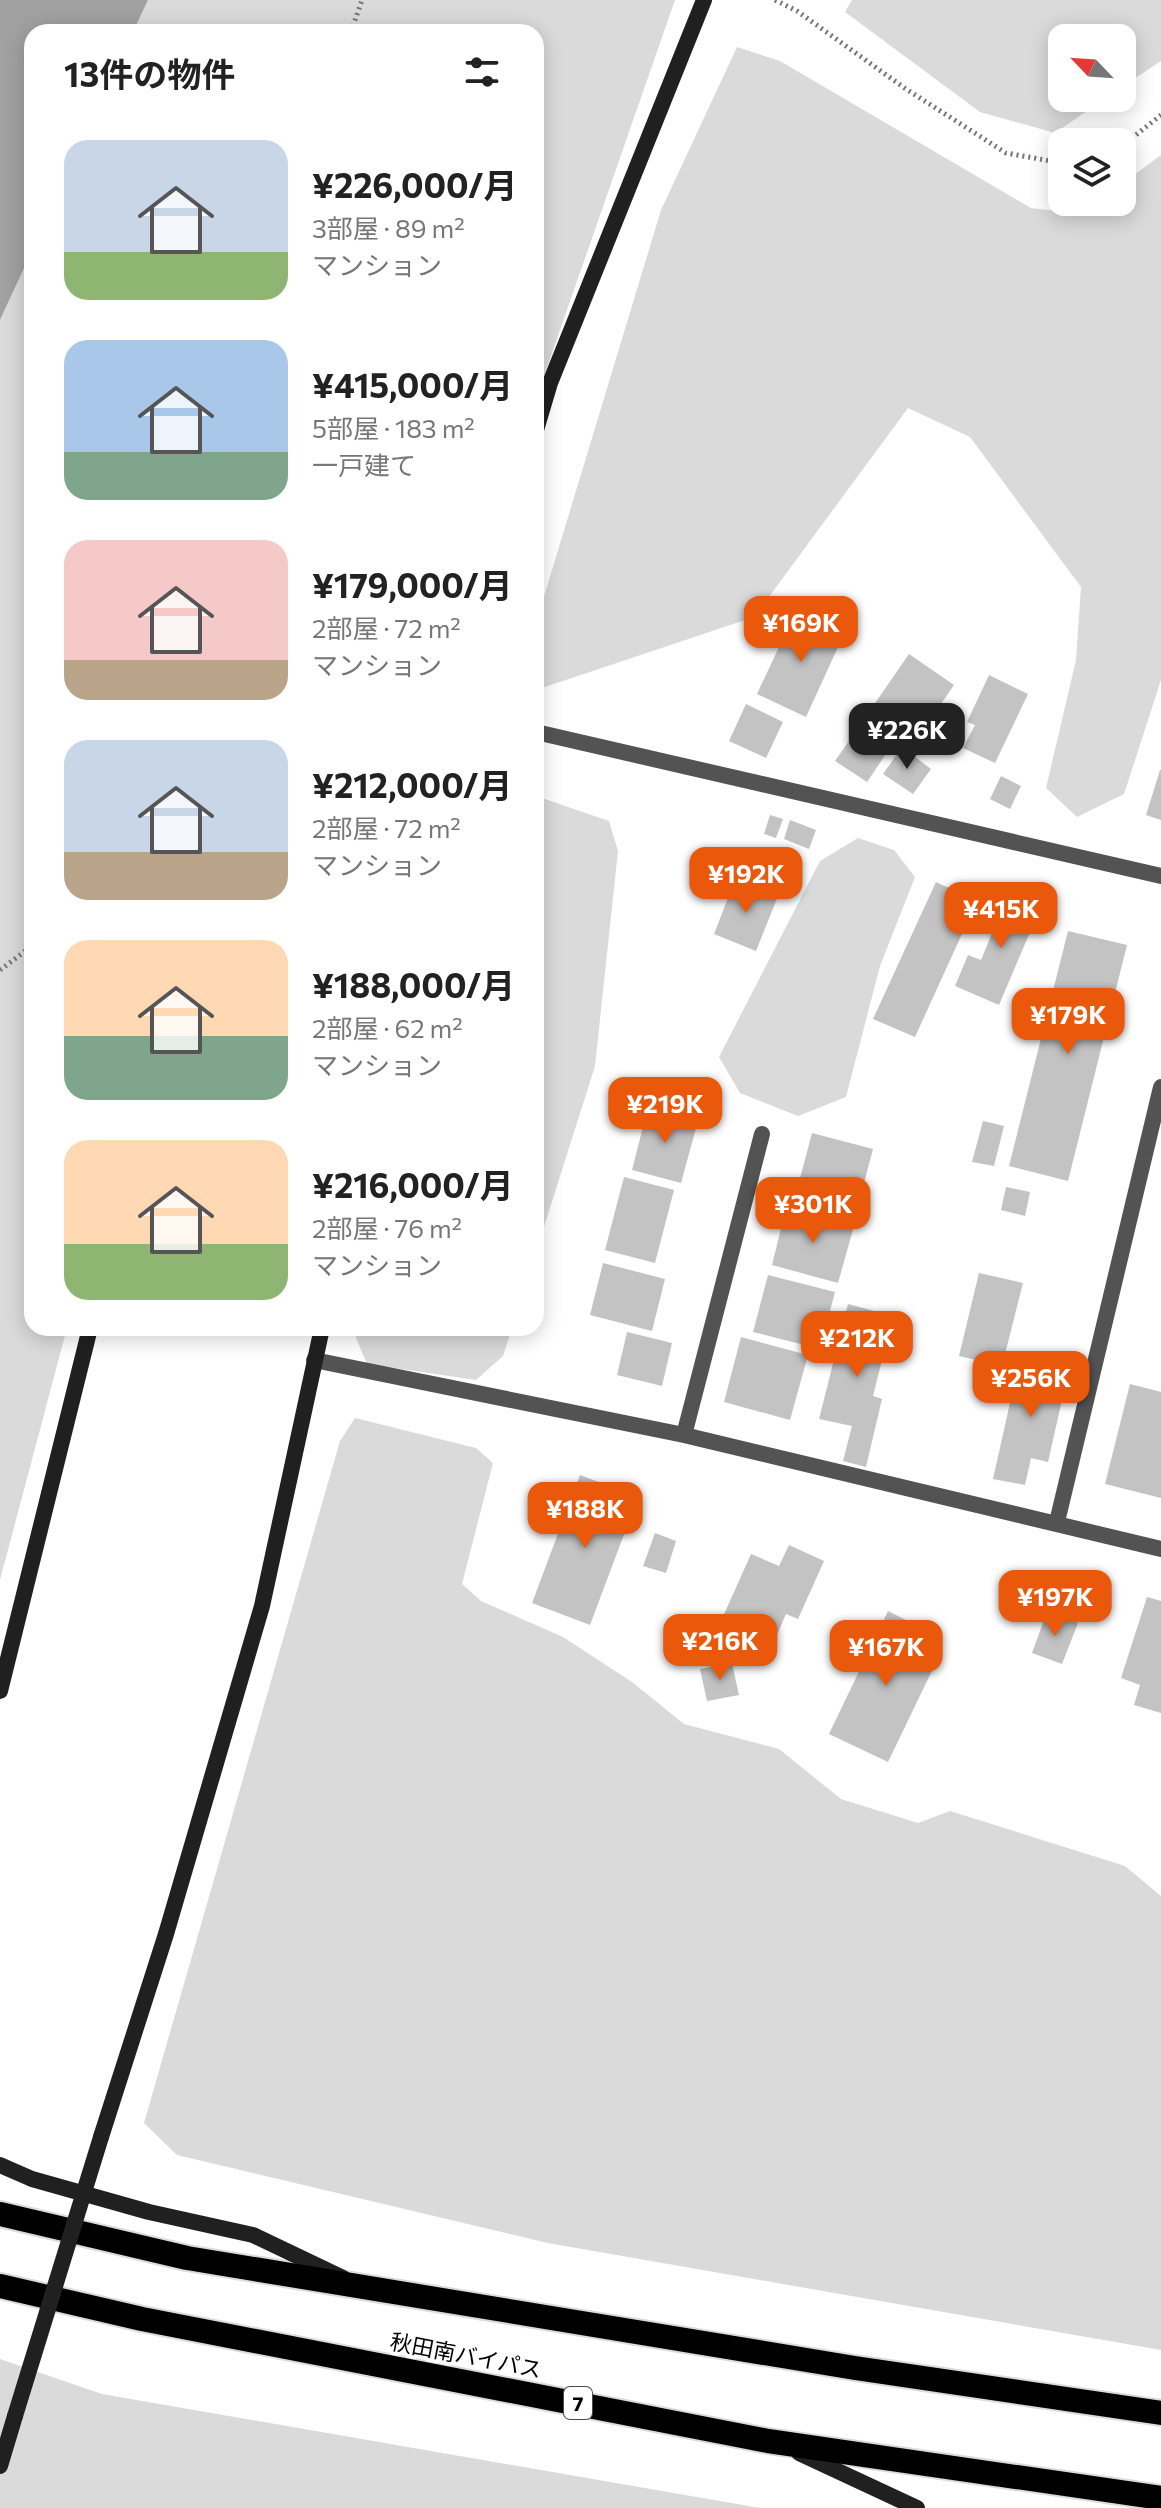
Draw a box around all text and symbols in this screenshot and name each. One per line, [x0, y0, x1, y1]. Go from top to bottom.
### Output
north arrow [1048, 24, 1136, 112]
map controls [1048, 24, 1136, 216]
icon: filters [460, 50, 504, 94]
text: 13件の物件 [64, 52, 235, 94]
button: layers [1048, 128, 1136, 216]
text: ¥226,000/月 [312, 163, 517, 205]
icon: home [128, 172, 224, 268]
text: 3部屋 · 89 m² [312, 212, 465, 243]
text: マンション [312, 249, 442, 280]
text: ¥415,000/月 [312, 363, 513, 405]
icon: home [128, 372, 224, 468]
text: 5部屋 · 183 m² [312, 412, 475, 443]
text: 一戸建て [312, 449, 416, 480]
text: ¥179,000/月 [312, 563, 513, 605]
icon: home [128, 572, 224, 668]
pin: ¥169K [745, 596, 857, 664]
text: ¥169K [762, 606, 840, 637]
text: 2部屋 · 72 m² [312, 612, 461, 643]
text: マンション [312, 649, 442, 680]
pin: ¥226K [851, 703, 963, 771]
text: ¥226K [867, 713, 947, 744]
text: ¥212,000/月 [312, 763, 513, 805]
icon: home [128, 772, 224, 868]
text: 2部屋 · 72 m² [312, 812, 461, 843]
pin: ¥192K [690, 847, 802, 915]
text: マンション [312, 849, 442, 880]
text: ¥192K [707, 857, 785, 888]
pin: ¥415K [945, 882, 1057, 950]
text: ¥415K [962, 892, 1040, 923]
text: ¥188,000/月 [312, 963, 515, 1005]
icon: home [128, 972, 224, 1068]
pin: ¥179K [1012, 988, 1124, 1056]
text: ¥179K [1030, 998, 1106, 1029]
text: 2部屋 · 62 m² [312, 1012, 463, 1043]
text: マンション [312, 1049, 442, 1080]
pin: ¥219K [609, 1077, 721, 1145]
text: ¥219K [626, 1087, 704, 1118]
text: ¥216,000/月 [312, 1163, 514, 1205]
icon: home [128, 1172, 224, 1268]
pin: ¥301K [757, 1177, 869, 1245]
text: ¥301K [773, 1187, 853, 1218]
text: 2部屋 · 76 m² [312, 1212, 462, 1243]
text: マンション [312, 1249, 442, 1280]
pin: ¥212K [801, 1311, 913, 1379]
text: ¥212K [819, 1321, 895, 1352]
pin: ¥256K [975, 1351, 1087, 1419]
text: ¥256K [991, 1361, 1071, 1392]
pin: ¥188K [529, 1482, 641, 1550]
text: ¥188K [546, 1492, 624, 1523]
pin: ¥197K [999, 1570, 1111, 1638]
text: ¥197K [1017, 1580, 1093, 1611]
pin: ¥216K [664, 1614, 776, 1682]
pin: ¥167K [830, 1620, 942, 1688]
text: ¥216K [681, 1624, 759, 1655]
text: ¥167K [848, 1630, 924, 1661]
street label: 秋田南バイパス [388, 2327, 544, 2383]
road number: 7 [564, 2387, 592, 2419]

